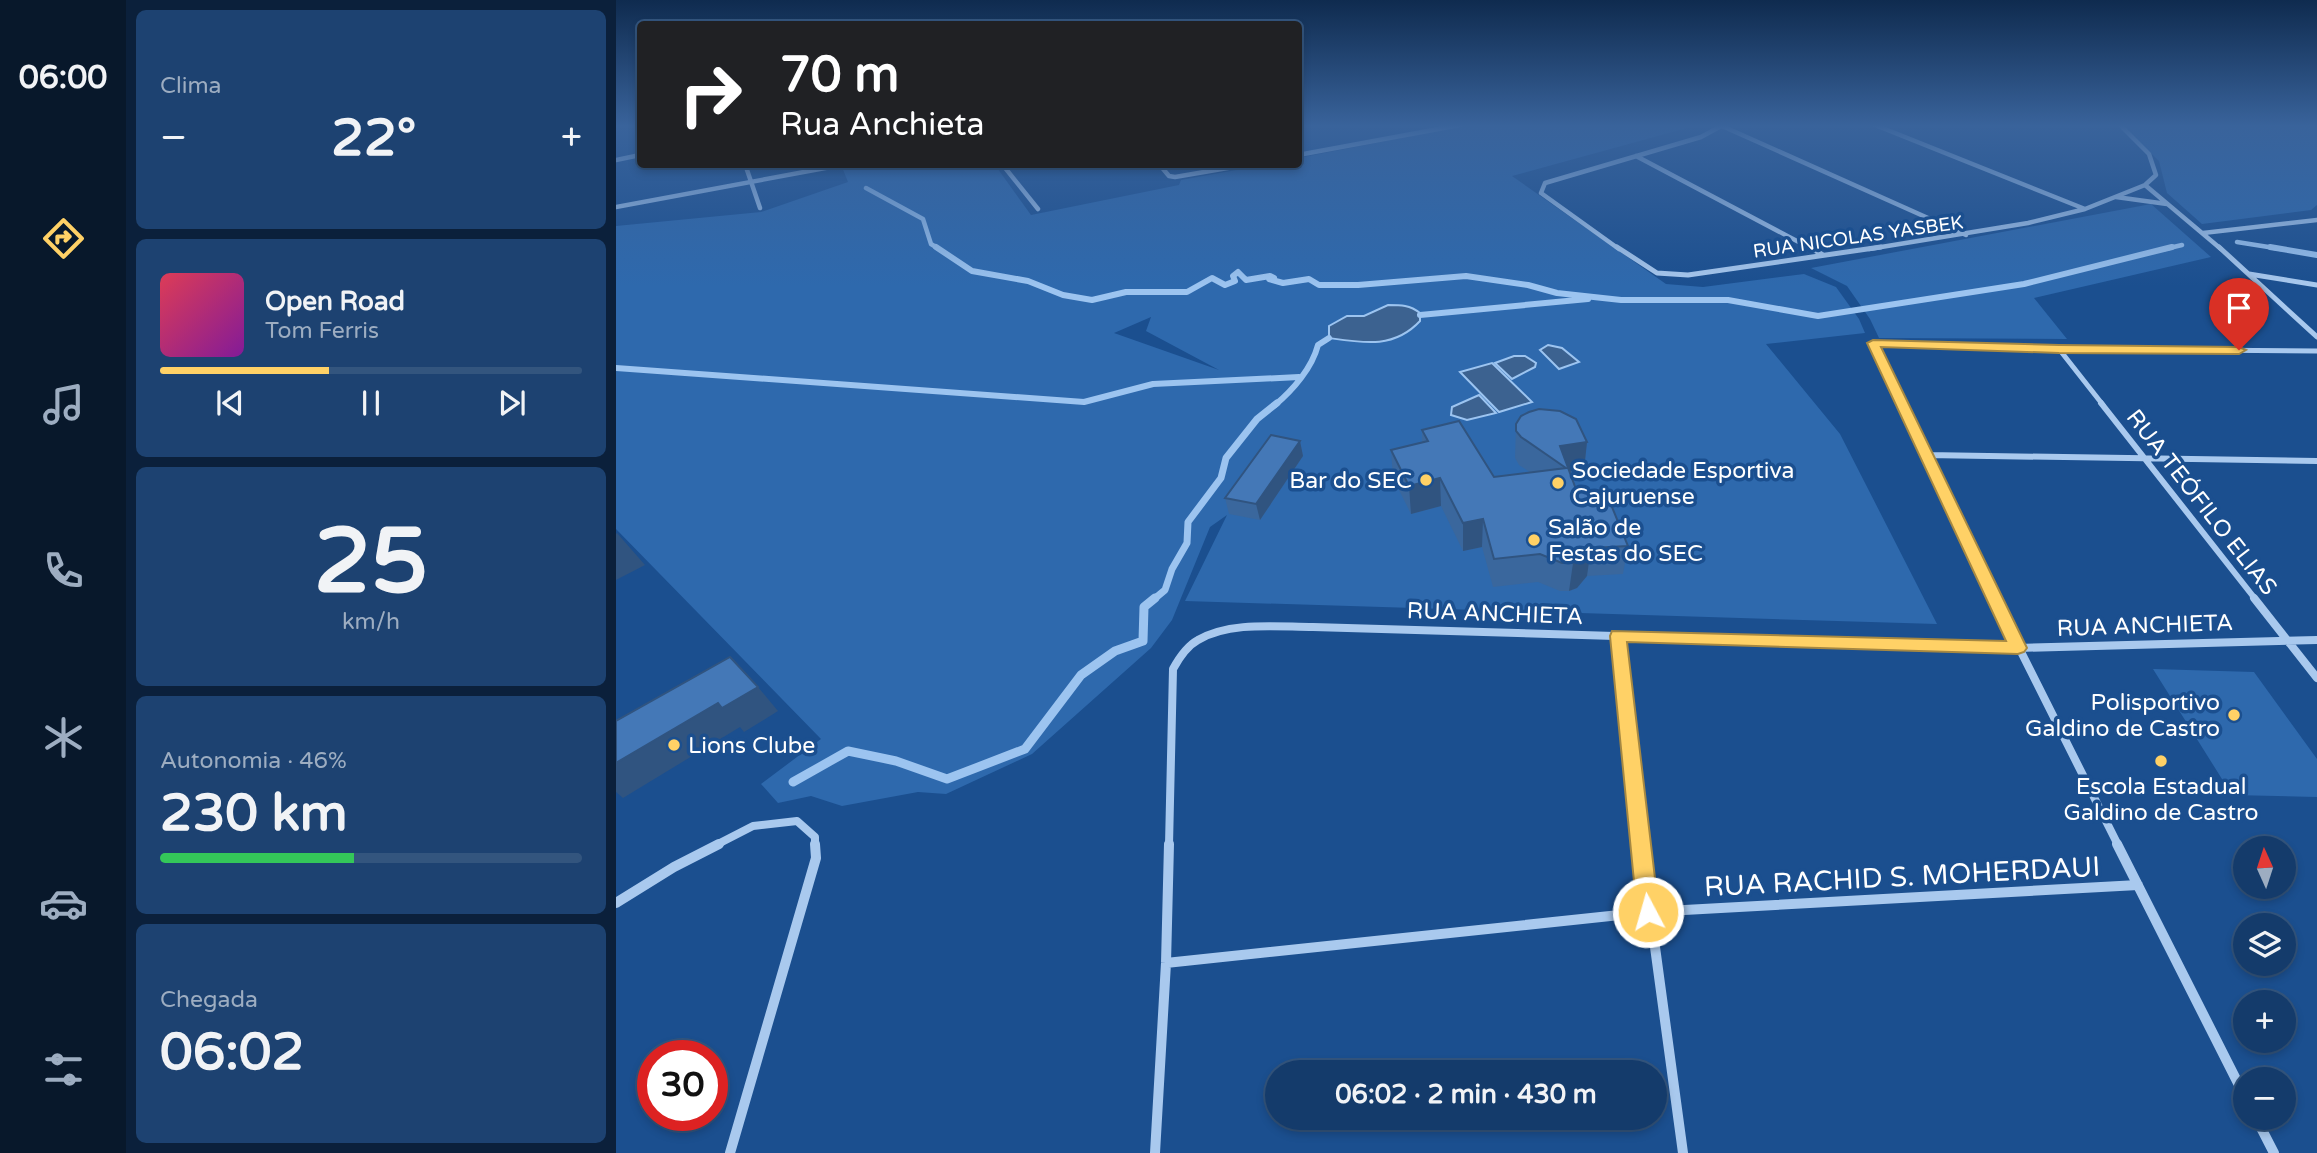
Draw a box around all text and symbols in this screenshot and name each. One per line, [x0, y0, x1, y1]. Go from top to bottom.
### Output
text: 70 m [780, 46, 899, 105]
icon: right [665, 49, 756, 140]
text: 06:00 [19, 59, 107, 97]
text: Clima [160, 72, 221, 100]
text: Rua Anchieta [780, 106, 985, 144]
text: 22° [331, 107, 416, 170]
text: − [160, 115, 187, 161]
text: + [561, 115, 582, 161]
street label: RUA NICOLAS YASBEK [1752, 211, 1965, 263]
icon: directions [39, 214, 88, 263]
pin [2209, 278, 2269, 350]
text: Open Road [265, 286, 405, 317]
icon: arrive [2220, 289, 2258, 327]
text: Tom Ferris [265, 317, 379, 345]
icon: music [39, 380, 88, 429]
icon: previous [211, 384, 249, 422]
icon: pause [352, 384, 390, 422]
icon: next [493, 384, 531, 422]
street label: RUA TEÓFILO ELIAS [2120, 404, 2282, 601]
place label: Sociedade Esportiva Cajuruense [1572, 457, 1794, 511]
place label: Bar do SEC [1289, 467, 1412, 495]
marker: Bar do SEC [1418, 472, 1434, 488]
marker: Sociedade Esportiva Cajuruense [1550, 475, 1566, 491]
text: 25 [314, 507, 428, 617]
place label: Salão de Festas do SEC [1548, 514, 1703, 568]
marker: Salão de Festas do SEC [1526, 532, 1542, 548]
icon: phone [39, 546, 88, 595]
street label: RUA ANCHIETA [1406, 597, 1584, 631]
text: km/h [342, 608, 400, 636]
street label: RUA ANCHIETA [2056, 609, 2234, 643]
place label: Polisportivo Galdino de Castro [2025, 689, 2220, 743]
marker: Polisportivo Galdino de Castro [2226, 707, 2242, 723]
icon: climate [39, 713, 88, 762]
place label: Lions Clube [688, 732, 815, 760]
marker: Lions Clube [666, 737, 682, 753]
text: Autonomia · 46% [160, 747, 347, 775]
marker: Escola Estadual Galdino de Castro [2153, 753, 2169, 769]
place label: Escola Estadual Galdino de Castro [2064, 773, 2258, 827]
text: 230 km [160, 782, 348, 845]
north arrow [2233, 836, 2296, 900]
map controls [2233, 836, 2296, 1130]
street label: RUA RACHID S. MOHERDAUI [1703, 850, 2101, 904]
position arrow [1611, 875, 1685, 949]
icon: car [39, 879, 88, 928]
button: layers [2233, 913, 2296, 976]
text: Chegada [160, 986, 258, 1014]
button: + [2233, 990, 2296, 1053]
text: 06:02 [160, 1021, 304, 1084]
speed limit sign: 30 [637, 1040, 728, 1131]
icon: filters [39, 1045, 88, 1094]
button: − [2233, 1067, 2296, 1130]
text: 06:02 · 2 min · 430 m [1335, 1079, 1597, 1110]

